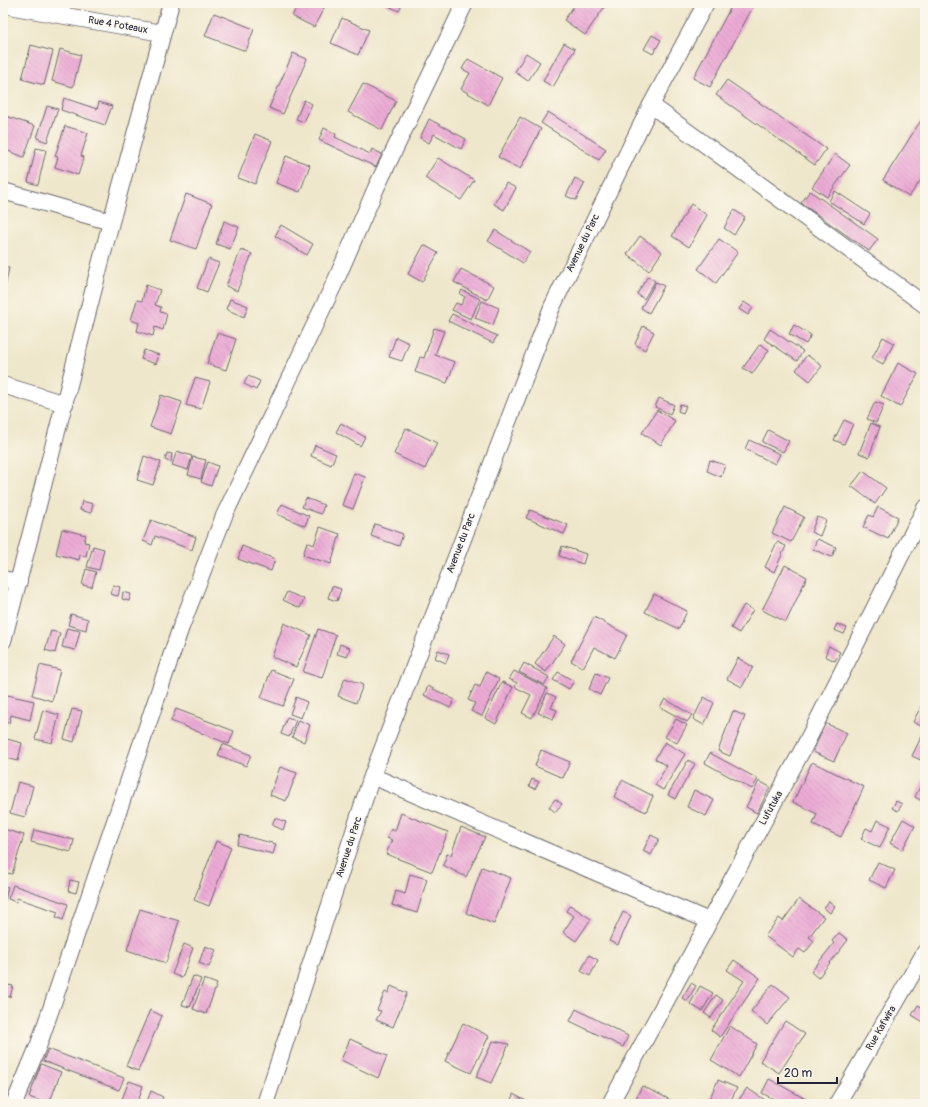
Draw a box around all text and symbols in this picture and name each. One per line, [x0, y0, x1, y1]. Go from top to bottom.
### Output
street label: Rue 4 Poteaux [87, 14, 149, 36]
street label: Avenue du Parc [564, 212, 602, 274]
street label: Avenue du Parc [444, 511, 478, 575]
street label: Lufutuka [757, 789, 785, 827]
street label: Avenue du Parc [333, 815, 365, 879]
street label: Rue Kafwira [863, 1003, 899, 1052]
scale bar [778, 1059, 837, 1085]
text: 20 m [784, 1066, 813, 1081]

